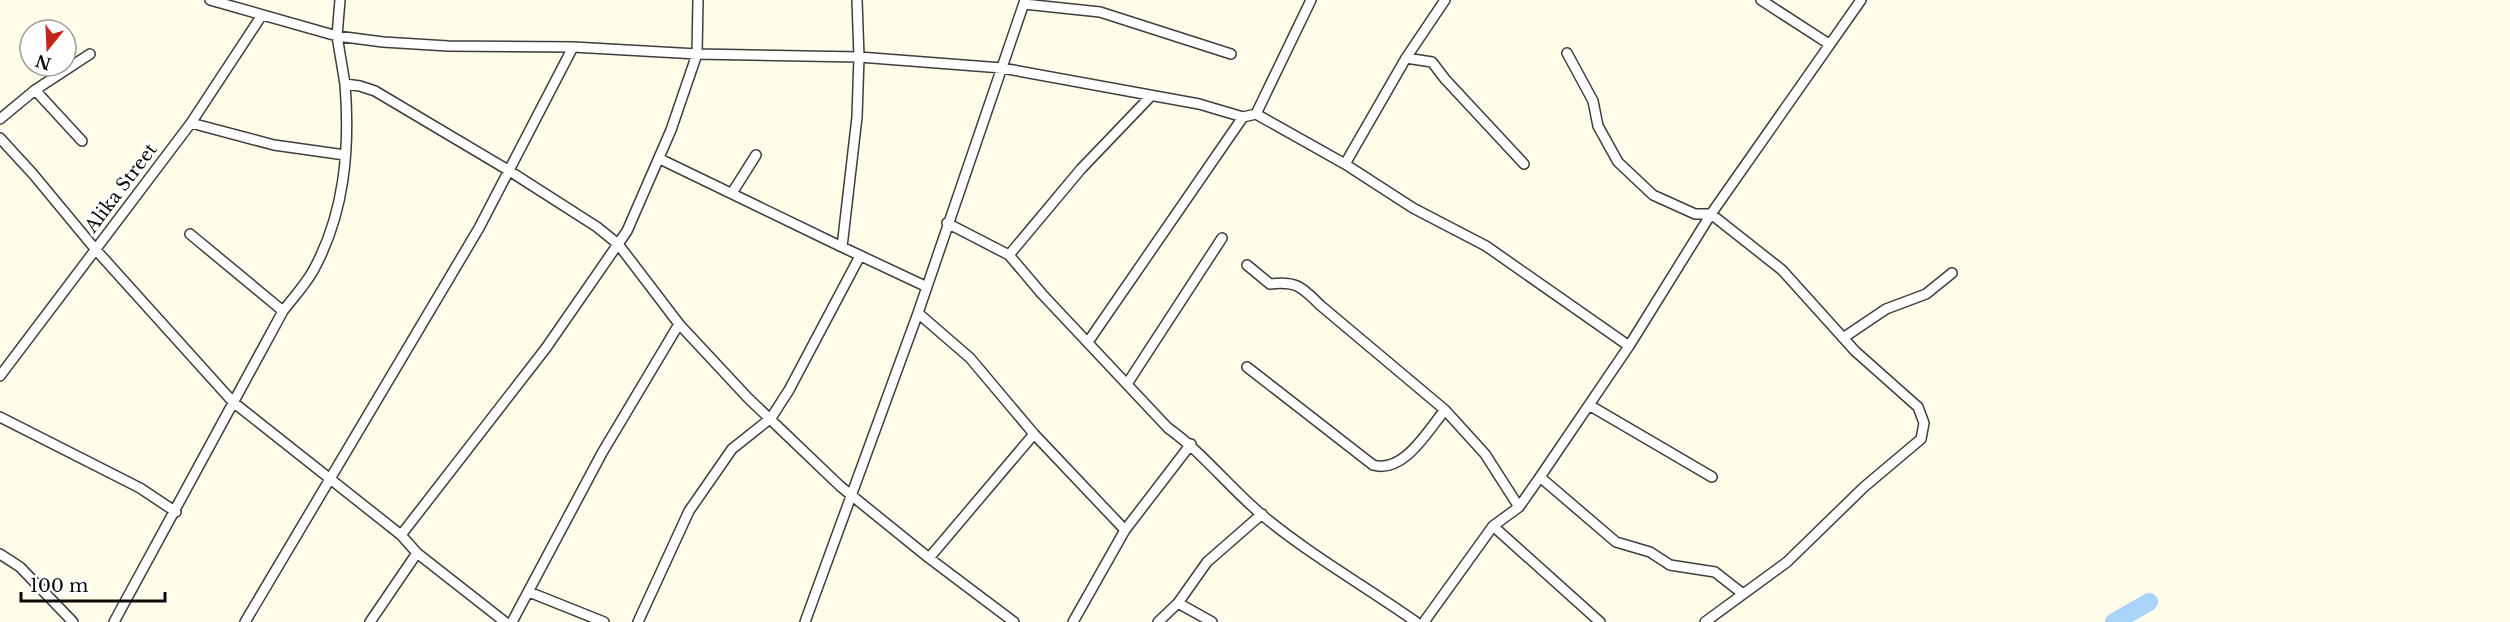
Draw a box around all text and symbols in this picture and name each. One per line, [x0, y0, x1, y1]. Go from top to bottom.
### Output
north arrow [18, 18, 78, 78]
text: N [33, 50, 54, 74]
street label: Alika Street [80, 139, 162, 238]
scale bar [21, 565, 165, 603]
text: 100 m [30, 575, 88, 597]

